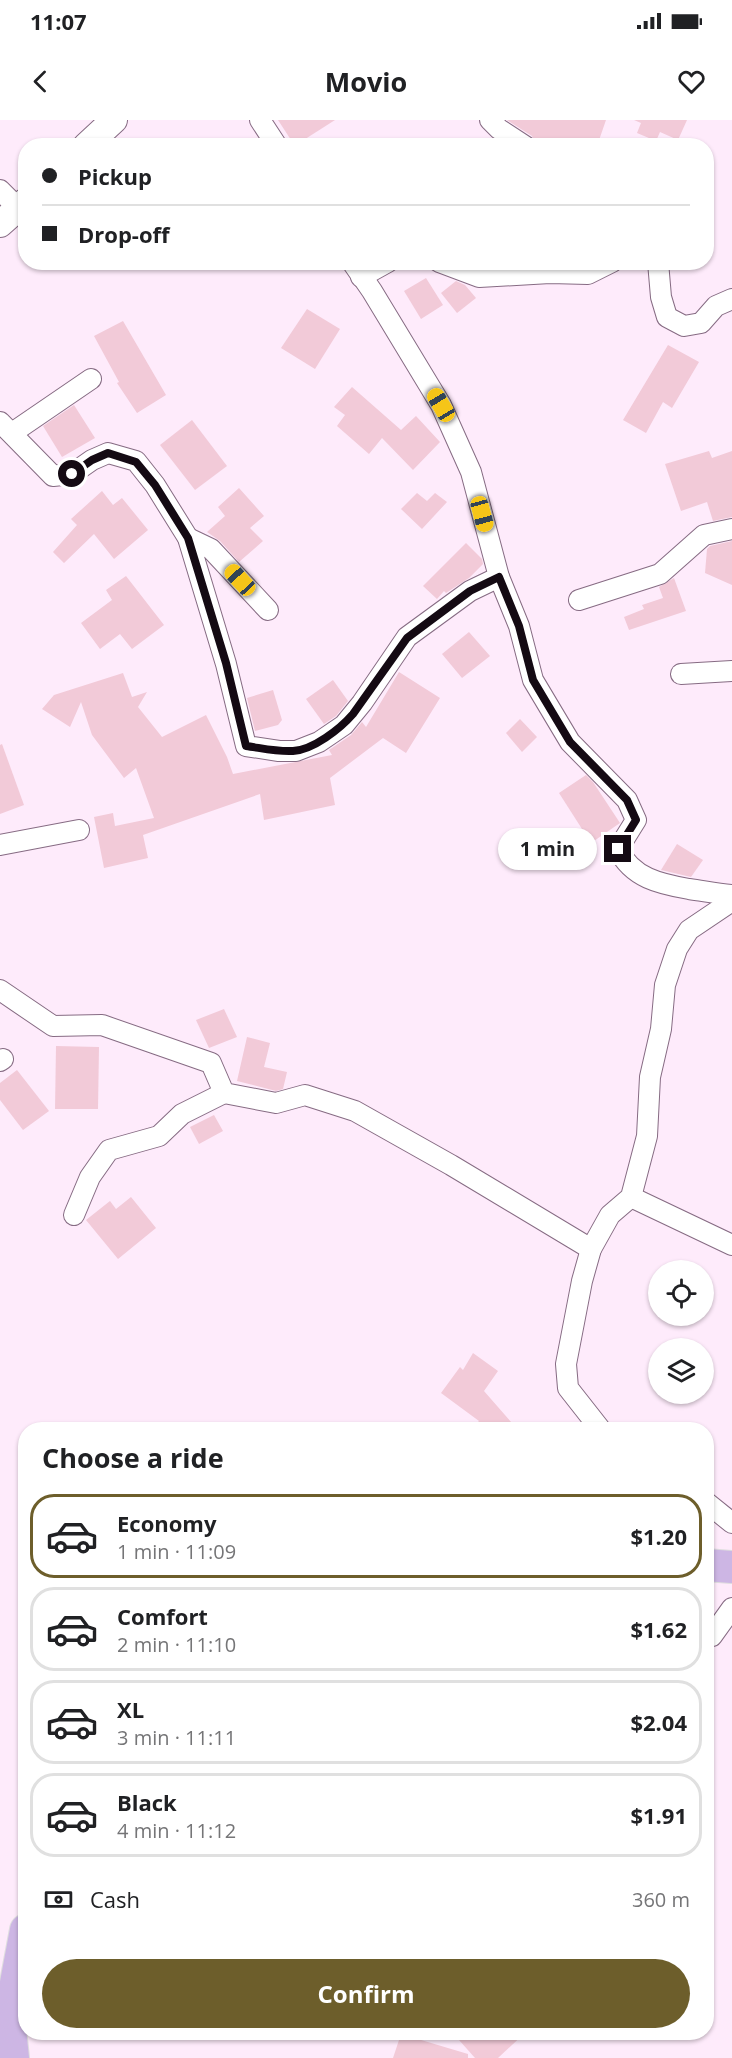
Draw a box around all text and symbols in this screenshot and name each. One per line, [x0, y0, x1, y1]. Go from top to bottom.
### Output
text: 11:07 [30, 6, 87, 36]
text: Movio [325, 63, 407, 100]
icon: back [24, 65, 57, 98]
icon: heart [675, 65, 708, 98]
text: Pickup [78, 161, 152, 191]
text: Drop-off [78, 219, 170, 249]
car [424, 385, 458, 425]
route start [58, 460, 85, 487]
car [469, 494, 495, 534]
car [221, 561, 259, 599]
callout: 1 min [498, 828, 597, 870]
text: 1 min [520, 835, 575, 862]
route end [604, 835, 631, 862]
map controls [648, 1260, 714, 1404]
button: locate [648, 1260, 714, 1326]
button: layers [648, 1338, 714, 1404]
text: Choose a ride [42, 1439, 224, 1476]
text: Economy [117, 1508, 216, 1538]
icon: car [45, 1509, 99, 1563]
text: $1.20 [630, 1521, 687, 1551]
text: 1 min · 11:09 [117, 1538, 236, 1565]
text: Comfort [117, 1601, 208, 1631]
icon: car [45, 1602, 99, 1656]
text: $1.62 [630, 1614, 687, 1644]
text: 2 min · 11:10 [117, 1631, 236, 1658]
text: XL [117, 1694, 144, 1724]
icon: car [45, 1695, 99, 1749]
text: $2.04 [630, 1707, 687, 1737]
text: 3 min · 11:11 [117, 1724, 236, 1751]
text: Black [117, 1787, 177, 1817]
icon: car [45, 1788, 99, 1842]
text: $1.91 [630, 1800, 687, 1830]
text: 4 min · 11:12 [117, 1817, 236, 1844]
icon: cash [42, 1883, 75, 1916]
text: Cash [90, 1884, 140, 1914]
text: 360 m [632, 1886, 690, 1913]
button: Confirm [42, 1959, 690, 2028]

